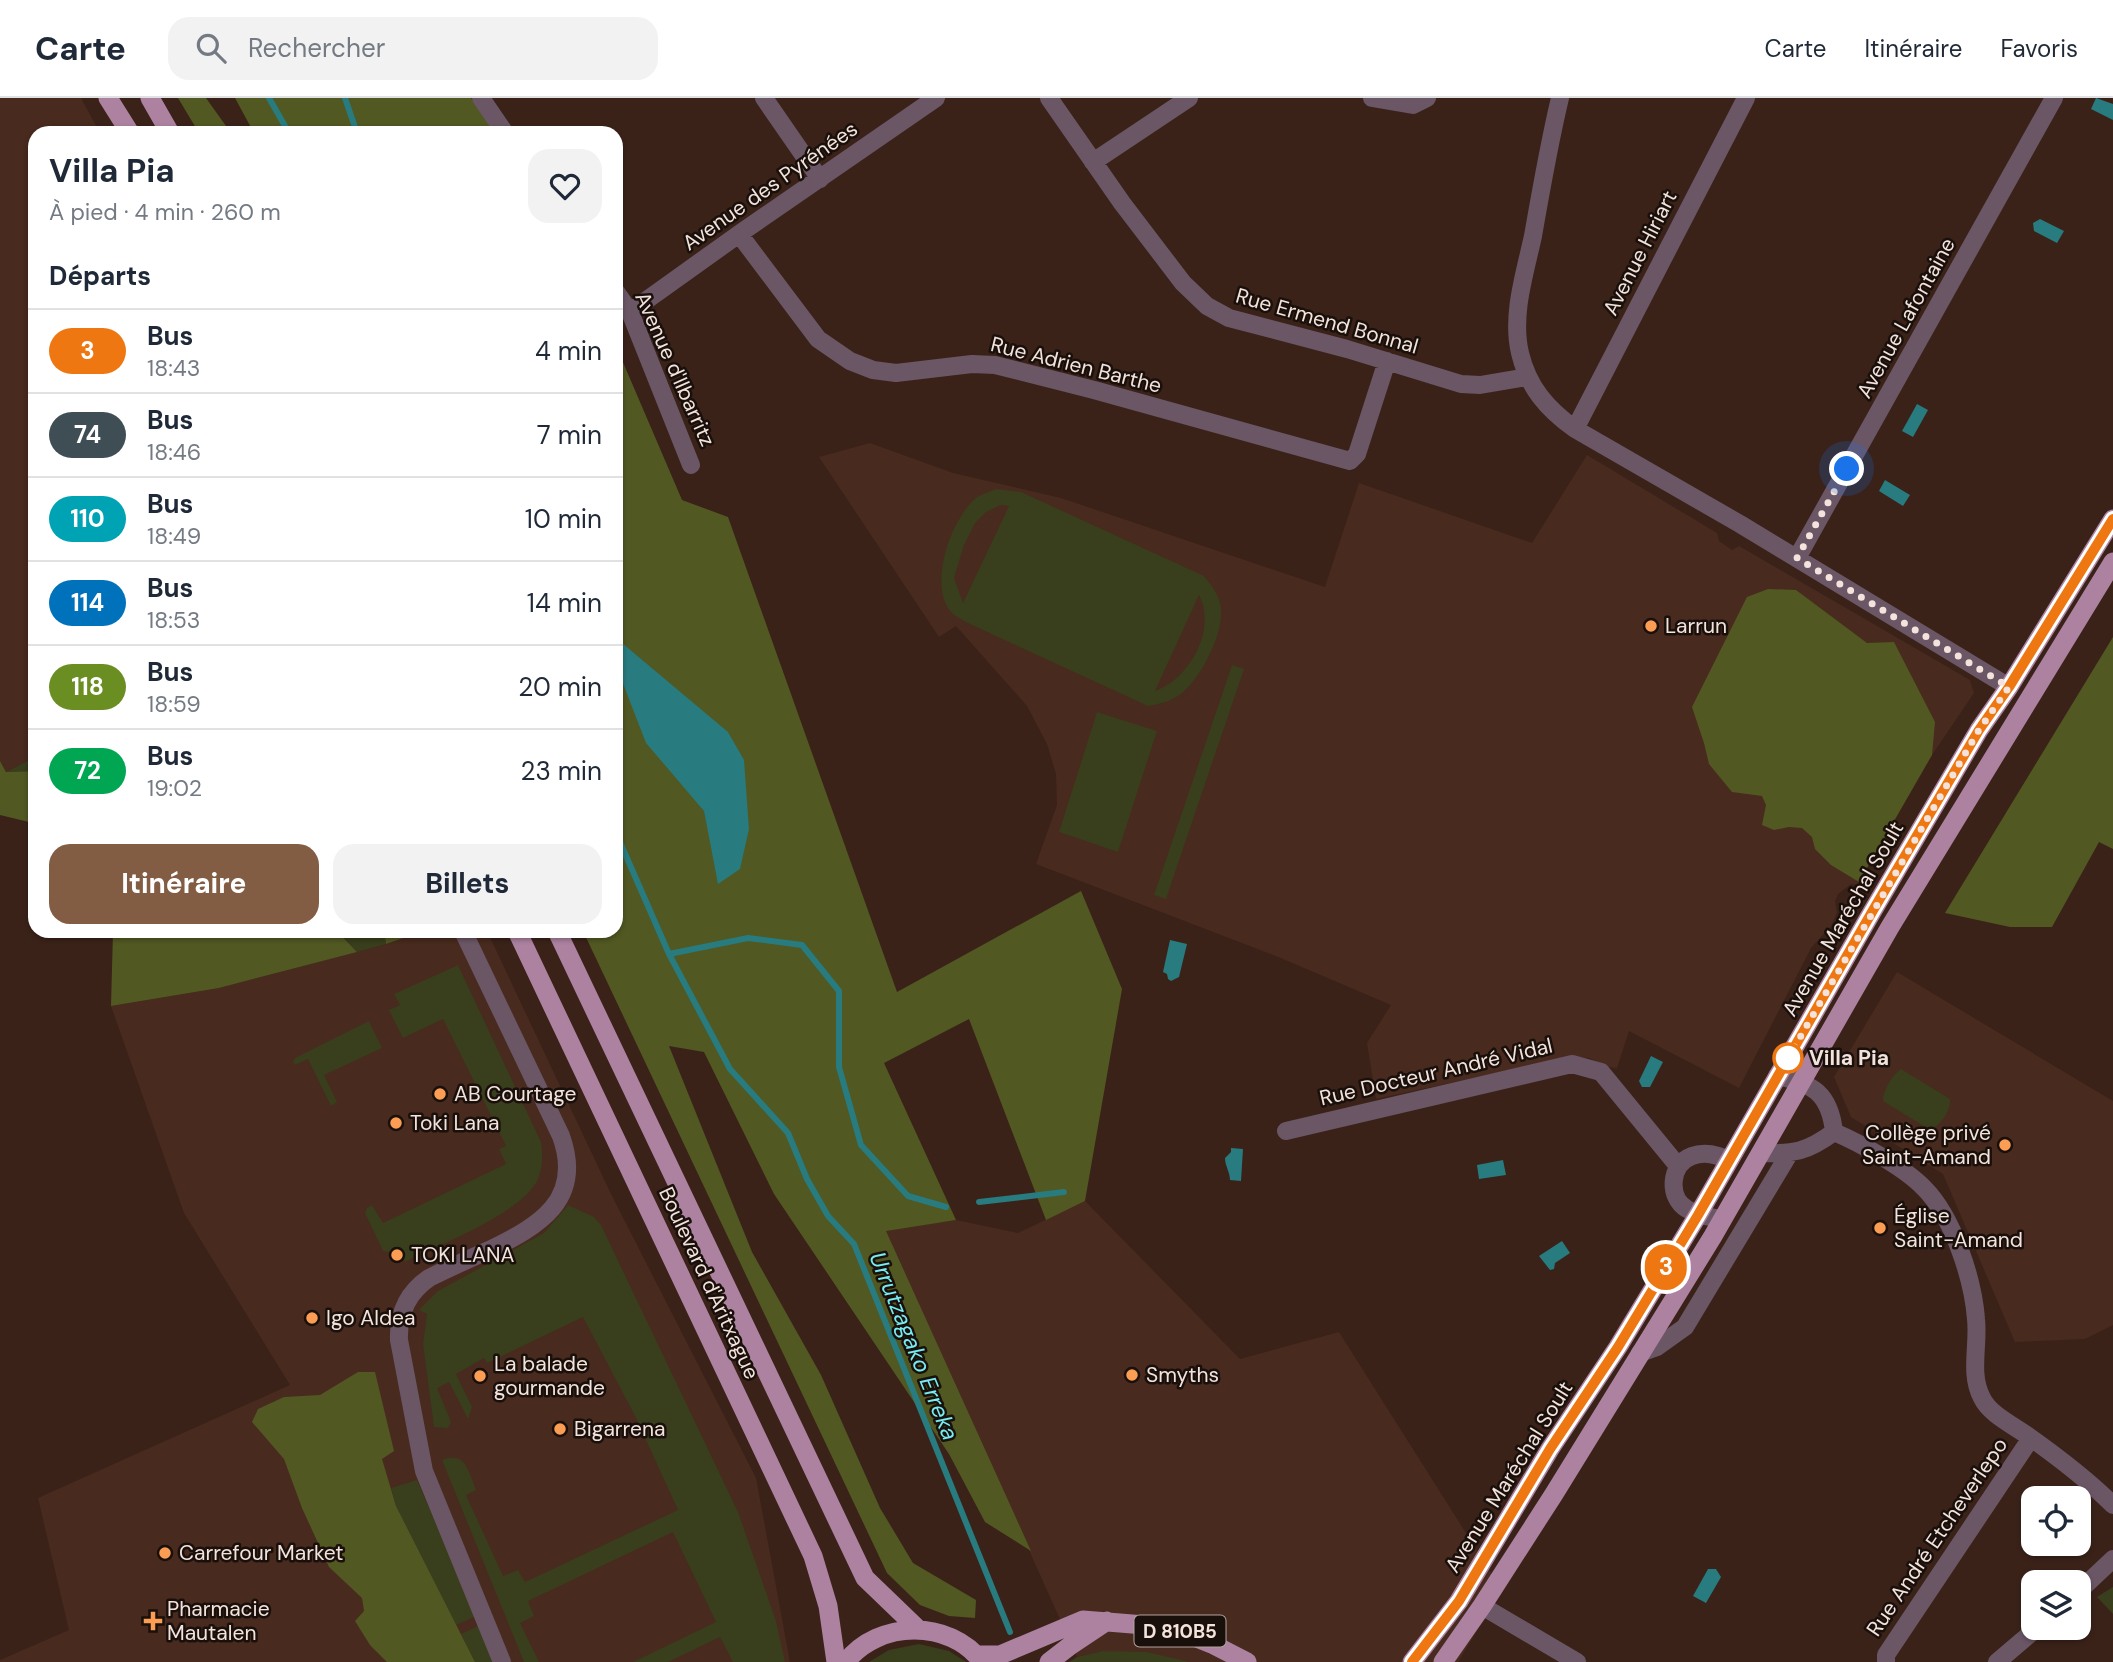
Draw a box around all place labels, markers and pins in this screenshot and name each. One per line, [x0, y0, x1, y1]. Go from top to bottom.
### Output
place label: Larrun [1665, 612, 1727, 640]
marker: Larrun [1643, 618, 1659, 634]
marker: Villa Pia [1773, 1043, 1803, 1073]
place label: Villa Pia [1809, 1044, 1889, 1072]
place label: AB Courtage [454, 1080, 576, 1108]
marker: AB Courtage [432, 1086, 448, 1102]
place label: Toki Lana [410, 1109, 500, 1137]
marker: Toki Lana [388, 1115, 404, 1131]
place label: Collège privé Saint-Amand [1862, 1119, 1991, 1171]
marker: Collège privé Saint-Amand [1997, 1137, 2013, 1153]
place label: Église Saint-Amand [1894, 1202, 2023, 1254]
marker: Église Saint-Amand [1872, 1220, 1888, 1236]
place label: TOKI LANA [411, 1241, 515, 1269]
marker: TOKI LANA [389, 1247, 405, 1263]
place label: Igo Aldea [326, 1304, 415, 1332]
marker: Igo Aldea [304, 1310, 320, 1326]
place label: La balade gourmande [494, 1350, 605, 1402]
place label: Smyths [1146, 1361, 1219, 1389]
marker: Smyths [1124, 1367, 1140, 1383]
marker: La balade gourmande [472, 1368, 488, 1384]
place label: Bigarrena [574, 1415, 665, 1443]
marker: Bigarrena [552, 1421, 568, 1437]
place label: Carrefour Market [179, 1539, 344, 1567]
marker: Carrefour Market [157, 1545, 173, 1561]
place label: Pharmacie Mautalen [167, 1595, 270, 1647]
marker: Pharmacie Mautalen [145, 1613, 161, 1629]

